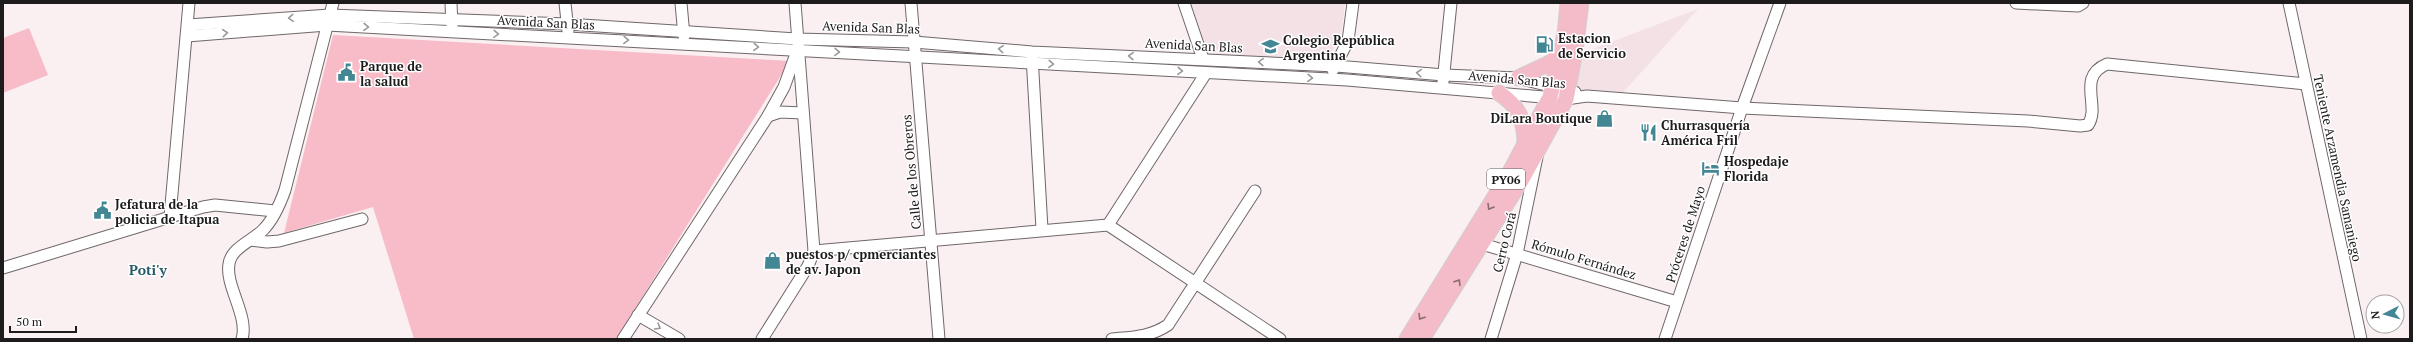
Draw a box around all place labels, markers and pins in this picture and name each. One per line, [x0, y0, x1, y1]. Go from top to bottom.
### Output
place label: Estacion de Servicio [1558, 29, 1626, 62]
place label: Colegio República Argentina [1283, 31, 1395, 64]
fuel station icon: Estacion de Servicio [1535, 35, 1555, 55]
school or university icon: Colegio República Argentina [1260, 37, 1280, 57]
place label: Parque de la salud [360, 57, 422, 90]
public building icon: Parque de la salud [337, 63, 357, 83]
shop icon: DiLara Boutique [1595, 108, 1615, 128]
place label: DiLara Boutique [1490, 109, 1592, 127]
place label: Churrasquería América Fril [1661, 116, 1751, 149]
restaurant icon: Churrasquería América Fril [1638, 122, 1658, 142]
place label: Hospedaje Florida [1724, 152, 1789, 185]
hotel icon: Hospedaje Florida [1701, 158, 1721, 178]
place label: Jefatura de la policia de Itapua [115, 195, 220, 228]
public building icon: Jefatura de la policia de Itapua [92, 201, 112, 221]
place label: puestos p/ cpmerciantes de av. Japon [786, 245, 936, 278]
shop icon: puestos p/ cpmerciantes de av. Japon [763, 251, 783, 271]

